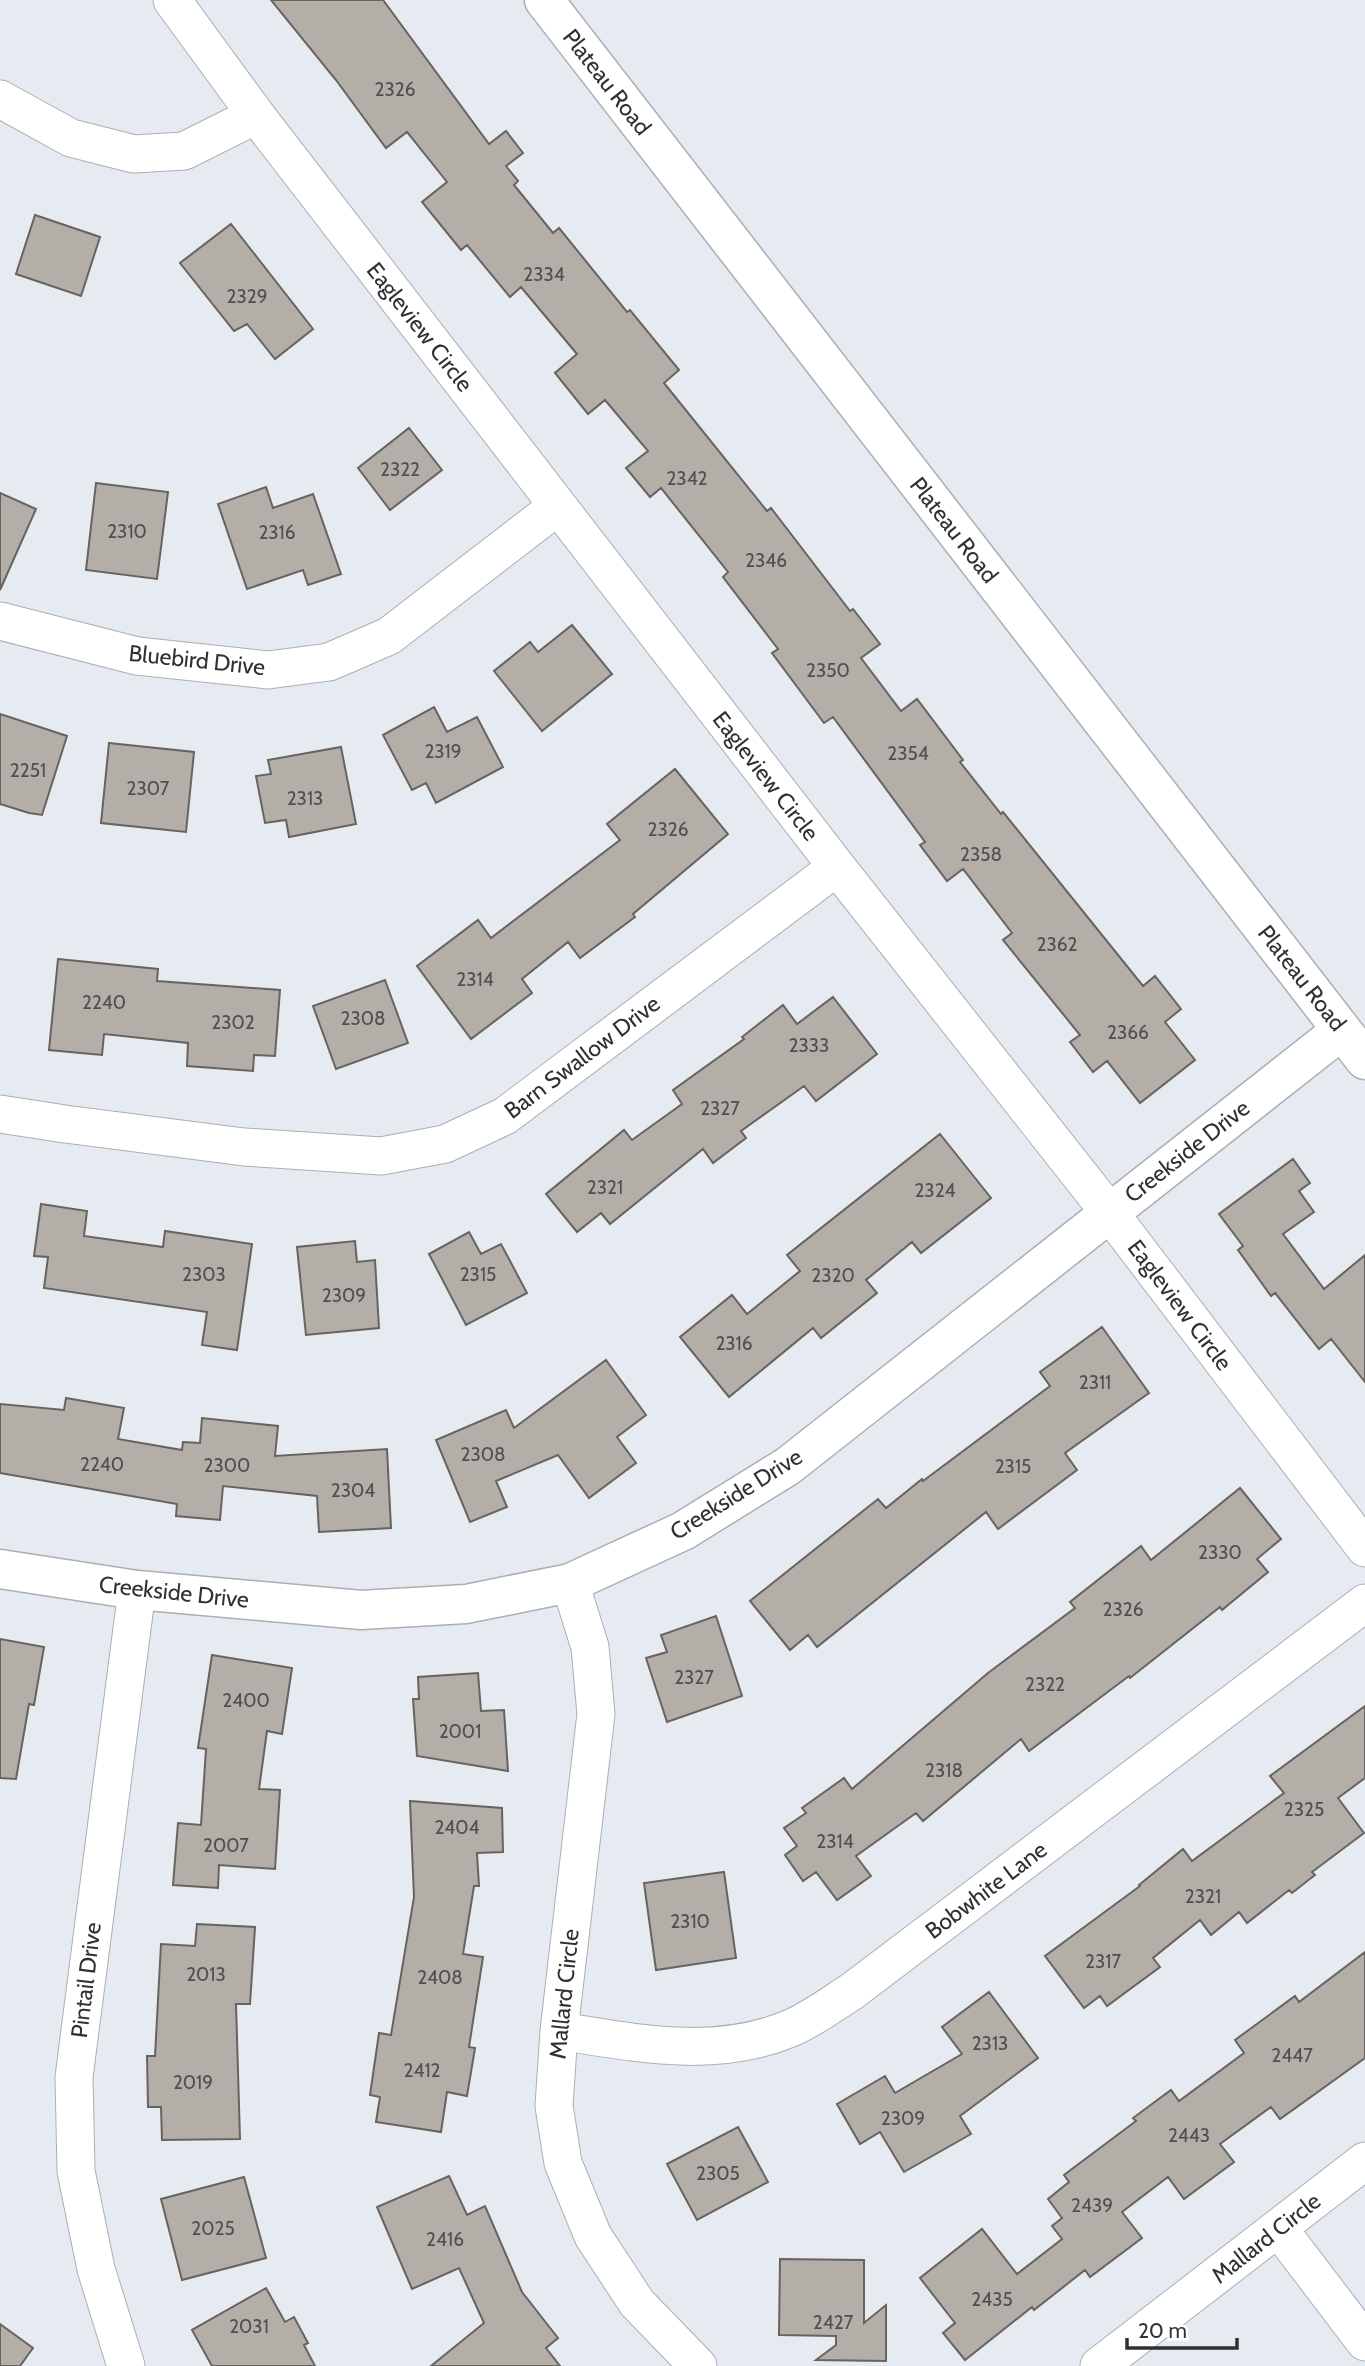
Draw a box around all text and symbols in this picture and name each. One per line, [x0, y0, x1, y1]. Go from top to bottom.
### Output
street label: Plateau Road [557, 23, 657, 141]
house number: 2326 [375, 78, 415, 101]
street label: Eagleview Circle [361, 257, 479, 397]
house number: 2334 [523, 263, 565, 286]
house number: 2329 [227, 285, 267, 308]
house number: 2322 [380, 458, 420, 481]
house number: 2342 [666, 467, 708, 490]
street label: Plateau Road [904, 471, 1004, 589]
house number: 2310 [107, 520, 147, 543]
house number: 2316 [258, 521, 296, 544]
house number: 2346 [745, 549, 787, 572]
street label: Bluebird Drive [127, 639, 267, 681]
house number: 2350 [806, 659, 850, 682]
street label: Eagleview Circle [707, 706, 825, 846]
house number: 2319 [424, 740, 462, 763]
house number: 2354 [887, 742, 929, 765]
house number: 2251 [10, 759, 46, 782]
house number: 2307 [127, 777, 170, 800]
house number: 2313 [287, 787, 323, 810]
house number: 2326 [648, 818, 688, 841]
house number: 2358 [960, 843, 1002, 866]
street label: Plateau Road [1252, 919, 1352, 1037]
house number: 2362 [1037, 933, 1077, 956]
house number: 2314 [456, 968, 494, 991]
street label: Barn Swallow Drive [499, 989, 665, 1125]
house number: 2240 [82, 991, 126, 1014]
house number: 2308 [340, 1007, 386, 1030]
house number: 2302 [211, 1011, 255, 1034]
house number: 2366 [1107, 1021, 1149, 1044]
house number: 2333 [789, 1034, 829, 1057]
street label: Creekside Drive [1119, 1093, 1255, 1208]
house number: 2327 [700, 1097, 740, 1120]
house number: 2321 [587, 1176, 623, 1199]
house number: 2324 [914, 1179, 956, 1202]
street label: Eagleview Circle [1122, 1234, 1238, 1376]
house number: 2303 [182, 1263, 226, 1286]
house number: 2315 [460, 1263, 496, 1286]
house number: 2320 [811, 1264, 855, 1287]
house number: 2309 [322, 1284, 366, 1307]
house number: 2316 [715, 1332, 753, 1355]
house number: 2311 [1079, 1371, 1111, 1394]
street label: Creekside Drive [665, 1442, 807, 1546]
house number: 2308 [460, 1443, 506, 1466]
house number: 2240 [80, 1453, 124, 1476]
house number: 2300 [204, 1454, 250, 1477]
house number: 2315 [995, 1455, 1031, 1478]
house number: 2304 [331, 1479, 375, 1502]
house number: 2330 [1198, 1541, 1242, 1564]
street label: Creekside Drive [98, 1570, 251, 1614]
house number: 2326 [1103, 1598, 1143, 1621]
house number: 2327 [674, 1666, 714, 1689]
house number: 2322 [1025, 1673, 1065, 1696]
house number: 2400 [222, 1689, 270, 1712]
house number: 2001 [439, 1720, 481, 1743]
house number: 2318 [925, 1759, 963, 1782]
house number: 2325 [1284, 1798, 1324, 1821]
house number: 2404 [434, 1816, 480, 1839]
house number: 2314 [816, 1830, 854, 1853]
house number: 2007 [203, 1834, 249, 1857]
street label: Bobwhite Lane [920, 1835, 1052, 1945]
house number: 2321 [1185, 1885, 1221, 1908]
house number: 2310 [670, 1910, 710, 1933]
street label: Pintail Drive [65, 1920, 107, 2039]
street label: Mallard Circle [543, 1927, 585, 2060]
house number: 2317 [1085, 1950, 1121, 1973]
house number: 2013 [186, 1963, 226, 1986]
house number: 2408 [417, 1966, 463, 1989]
house number: 2313 [972, 2032, 1008, 2055]
house number: 2447 [1271, 2044, 1313, 2067]
house number: 2412 [403, 2059, 441, 2082]
house number: 2019 [173, 2071, 213, 2094]
house number: 2309 [881, 2107, 925, 2130]
house number: 2443 [1168, 2124, 1210, 2147]
house number: 2305 [696, 2162, 740, 2185]
street label: Mallard Circle [1206, 2187, 1326, 2289]
house number: 2439 [1071, 2194, 1113, 2217]
house number: 2025 [191, 2217, 235, 2240]
house number: 2416 [426, 2228, 464, 2251]
house number: 2435 [971, 2288, 1013, 2311]
scale bar [1127, 2306, 1237, 2350]
house number: 2427 [813, 2311, 854, 2334]
house number: 2031 [229, 2315, 269, 2338]
text: 20 m [1138, 2318, 1187, 2343]

